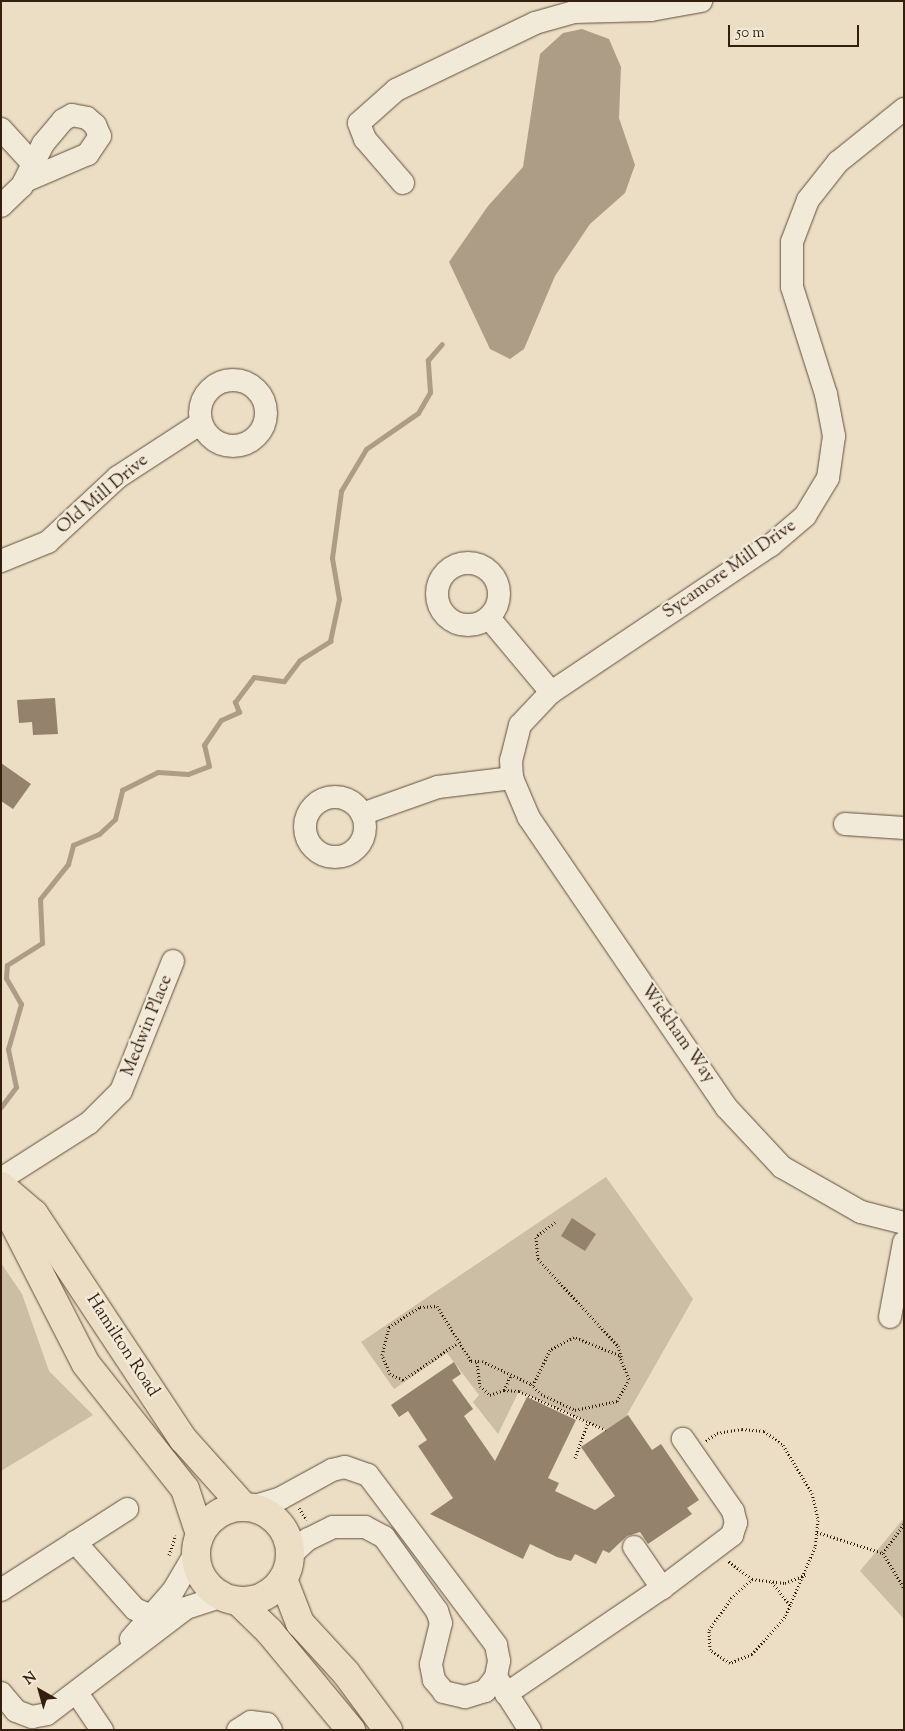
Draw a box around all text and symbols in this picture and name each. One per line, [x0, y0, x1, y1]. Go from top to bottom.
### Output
scale bar [730, 15, 861, 47]
text: 50 m [736, 23, 765, 44]
street label: Old Mill Drive [53, 450, 153, 540]
street label: Sycamore Mill Drive [659, 516, 801, 624]
street label: Medwin Place [118, 972, 178, 1080]
street label: Wickham Way [635, 981, 719, 1087]
street label: Hamilton Road [81, 1291, 163, 1401]
north arrow [15, 1666, 65, 1716]
text: N [20, 1668, 41, 1691]

